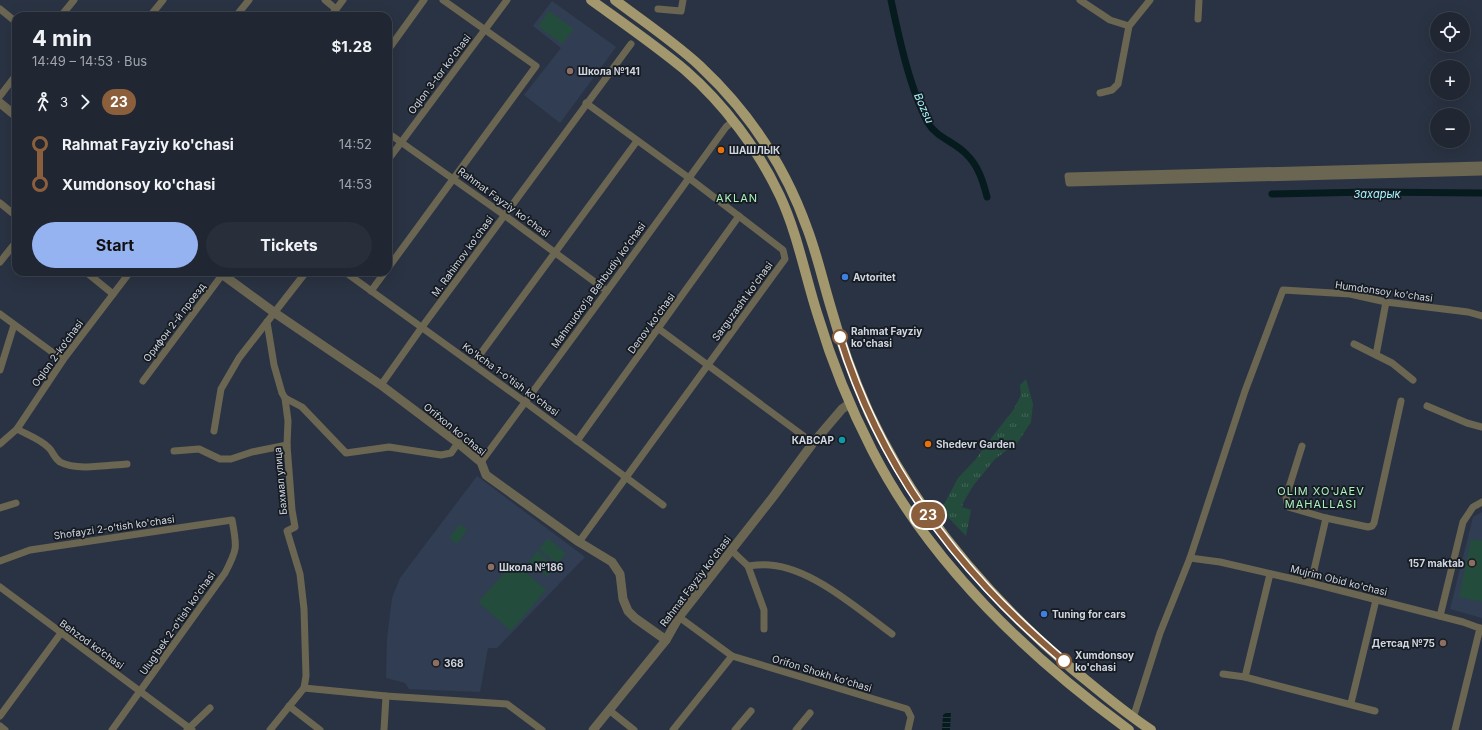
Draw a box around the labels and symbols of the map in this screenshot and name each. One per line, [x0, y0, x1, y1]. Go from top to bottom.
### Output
street label: Oqlon 3-tor ko'chasi [405, 32, 473, 116]
place label: Школа №141 [578, 65, 640, 77]
marker: Школа №141 [565, 66, 575, 76]
water label: Bozsu [911, 91, 937, 126]
place label: ШАШЛЫК [729, 144, 780, 156]
marker: ШАШЛЫК [716, 145, 726, 155]
street label: Rahmat Fayziy koʻchasi [456, 165, 552, 239]
water label: Захарык [1353, 187, 1402, 201]
district label: AKLAN [716, 191, 758, 205]
street label: M. Rahimov ko'chasi [429, 213, 495, 299]
street label: Mahmudxoʻja Behbudiy koʻchasi [548, 220, 648, 350]
street label: Sarguzasht ko'chasi [709, 259, 775, 343]
place label: Avtoritet [853, 271, 896, 283]
marker: Avtoritet [840, 272, 850, 282]
street label: Humdonsoy ko'chasi [1334, 278, 1434, 304]
street label: Орифон 2-й проезд [140, 280, 208, 364]
street label: Denov ko'chasi [625, 290, 677, 356]
street label: Oqlon 2-ko‘chasi [29, 317, 85, 389]
place label: Rahmat Fayziy ko'chasi [851, 325, 922, 349]
marker: Rahmat Fayziy ko'chasi [832, 329, 848, 345]
street label: Ko'kcha 1-o'tish ko'chasi [460, 340, 562, 418]
street label: Orifxon koʻchasi [421, 400, 489, 458]
place label: КАВСАР [792, 434, 835, 446]
marker: КАВСАР [837, 435, 847, 445]
place label: Shedevr Garden [936, 438, 1015, 450]
marker: Shedevr Garden [923, 439, 933, 449]
street label: Бахмал улица [271, 447, 289, 515]
district label: OLIM XO'JAEV MAHALLASI [1277, 484, 1365, 511]
line badge: 23 [910, 502, 946, 528]
street label: Shofayzi 2-o'tish ko'chasi [53, 513, 175, 541]
street label: Rahmat Fayziy koʻchasi [657, 533, 733, 629]
place label: 157 maktab [1409, 557, 1464, 569]
marker: 157 maktab [1467, 558, 1477, 568]
place label: Школа №186 [499, 561, 564, 573]
marker: Школа №186 [486, 562, 496, 572]
street label: Mujrim Obid ko'chasi [1289, 562, 1389, 598]
street label: Ulug'bek 2-o'tish ko'chasi [137, 569, 217, 677]
place label: Tuning for cars [1052, 608, 1126, 621]
marker: Tuning for cars [1039, 609, 1049, 619]
street label: Behzod ko‘chasi [58, 617, 126, 671]
place label: Детсад №75 [1372, 637, 1435, 649]
marker: Детсад №75 [1438, 638, 1448, 648]
place label: Xumdonsoy ko'chasi [1075, 649, 1134, 673]
street label: Orifon Shokh koʻchasi [771, 652, 873, 694]
marker: Xumdonsoy ko'chasi [1056, 653, 1072, 669]
place label: 368 [444, 657, 464, 669]
marker: 368 [431, 658, 441, 668]

